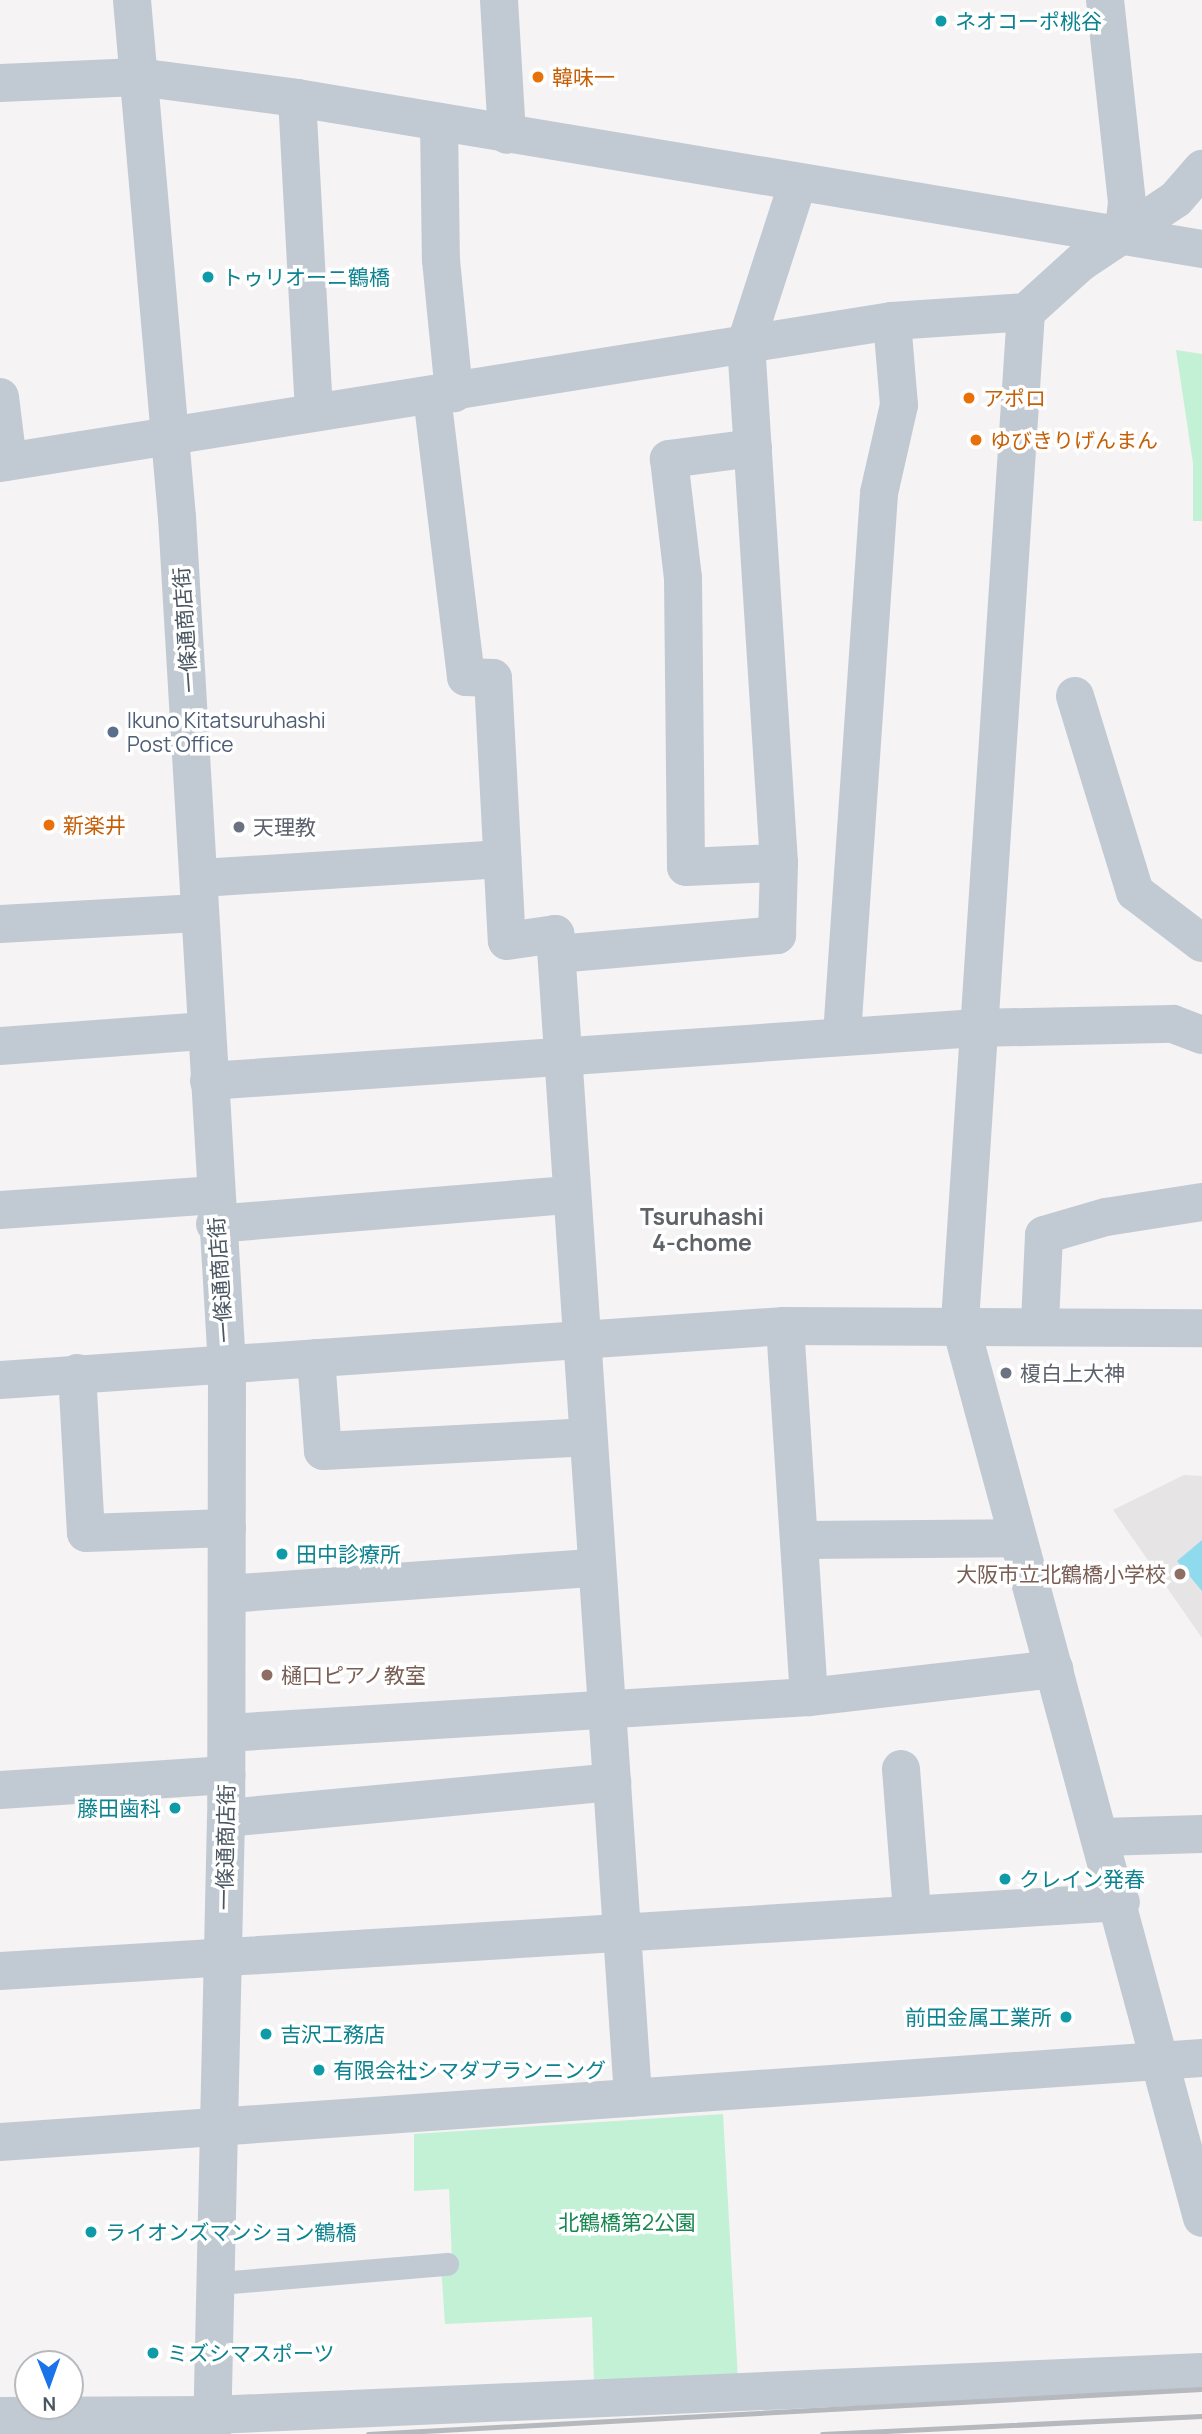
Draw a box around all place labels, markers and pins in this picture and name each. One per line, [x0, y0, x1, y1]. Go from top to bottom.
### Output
place label: ネオコーポ桃谷 [955, 8, 1102, 34]
marker: ネオコーポ桃谷 [933, 13, 949, 29]
place label: 韓味一 [552, 64, 615, 90]
marker: 韓味一 [530, 69, 546, 85]
place label: トゥリオーニ鶴橋 [222, 264, 390, 290]
marker: トゥリオーニ鶴橋 [200, 269, 216, 285]
place label: アポロ [983, 385, 1046, 411]
marker: アポロ [961, 390, 977, 406]
place label: ゆびきりげんまん [990, 427, 1158, 453]
marker: ゆびきりげんまん [968, 432, 984, 448]
place label: Ikuno Kitatsuruhashi Post Office [127, 707, 326, 757]
marker: Ikuno Kitatsuruhashi Post Office [105, 724, 121, 740]
place label: 新楽井 [63, 812, 126, 838]
place label: 天理教 [253, 814, 316, 840]
marker: 新楽井 [41, 817, 57, 833]
marker: 天理教 [231, 819, 247, 835]
place label: 榎白上大神 [1020, 1360, 1125, 1386]
marker: 榎白上大神 [998, 1365, 1014, 1381]
place label: 田中診療所 [296, 1541, 401, 1567]
marker: 田中診療所 [274, 1546, 290, 1562]
place label: 大阪市立北鶴橋小学校 [956, 1561, 1166, 1587]
marker: 大阪市立北鶴橋小学校 [1172, 1566, 1188, 1582]
place label: 樋口ピアノ教室 [281, 1662, 428, 1688]
marker: 樋口ピアノ教室 [259, 1667, 275, 1683]
place label: 藤田歯科 [77, 1795, 161, 1821]
marker: 藤田歯科 [167, 1800, 183, 1816]
place label: クレイン発春 [1019, 1866, 1145, 1892]
marker: クレイン発春 [997, 1871, 1013, 1887]
place label: 前田金属工業所 [905, 2004, 1052, 2030]
marker: 前田金属工業所 [1058, 2009, 1074, 2025]
place label: 吉沢工務店 [280, 2021, 385, 2047]
marker: 吉沢工務店 [258, 2026, 274, 2042]
place label: 有限会社シマダプランニング [333, 2057, 606, 2083]
marker: 有限会社シマダプランニング [311, 2062, 327, 2078]
place label: ライオンズマンション鶴橋 [105, 2219, 357, 2245]
marker: ライオンズマンション鶴橋 [83, 2224, 99, 2240]
place label: ミズシマスポーツ [167, 2340, 335, 2366]
marker: ミズシマスポーツ [145, 2345, 161, 2361]

